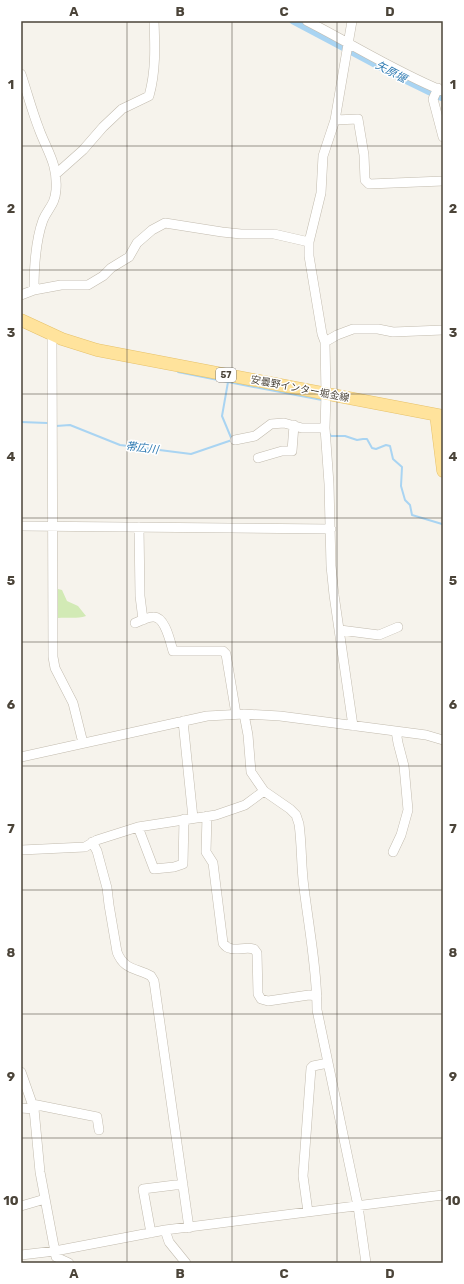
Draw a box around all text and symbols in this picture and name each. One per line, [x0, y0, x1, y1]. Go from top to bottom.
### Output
text: A [69, 4, 79, 19]
text: B [175, 4, 185, 19]
text: C [279, 4, 289, 19]
text: D [385, 4, 395, 19]
water label: 矢原堰 [373, 59, 410, 86]
text: 1 [8, 77, 14, 92]
text: 1 [450, 77, 456, 92]
text: 2 [7, 201, 15, 216]
text: 2 [449, 201, 457, 216]
text: 3 [7, 325, 16, 340]
text: 3 [449, 325, 458, 340]
road number: 57 [216, 368, 236, 382]
street label: 安曇野インター堀金線 [250, 374, 350, 404]
water label: 帯広川 [125, 440, 160, 457]
text: 4 [7, 449, 16, 464]
text: 4 [449, 449, 458, 464]
text: 5 [7, 573, 15, 588]
text: 5 [449, 573, 457, 588]
text: 6 [7, 697, 16, 712]
text: 6 [449, 697, 458, 712]
text: 7 [7, 821, 15, 836]
text: 7 [449, 821, 457, 836]
text: 8 [7, 945, 16, 960]
text: 8 [449, 945, 458, 960]
text: 9 [7, 1069, 15, 1084]
text: 9 [449, 1069, 457, 1084]
text: 10 [3, 1193, 19, 1208]
text: 10 [445, 1193, 461, 1208]
text: A [69, 1266, 79, 1281]
text: B [175, 1266, 185, 1281]
text: C [279, 1266, 289, 1281]
text: D [385, 1266, 395, 1281]

